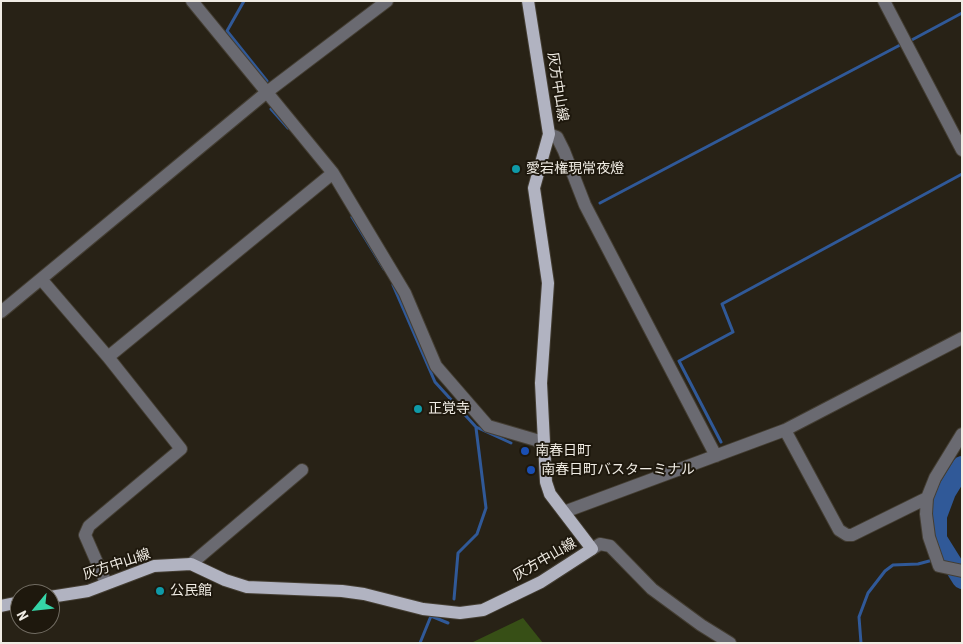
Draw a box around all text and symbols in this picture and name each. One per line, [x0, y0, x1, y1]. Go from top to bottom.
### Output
street label: 灰方中山線 [543, 51, 571, 123]
place label: 愛宕権現常夜燈 [526, 161, 624, 177]
marker: 愛宕権現常夜燈 [510, 163, 522, 175]
place label: 正覚寺 [428, 401, 470, 417]
marker: 正覚寺 [412, 403, 424, 415]
place label: 南春日町 [535, 443, 591, 459]
marker: 南春日町 [519, 445, 531, 457]
place label: 南春日町バスターミナル [541, 462, 695, 478]
marker: 南春日町バスターミナル [525, 464, 537, 476]
street label: 灰方中山線 [510, 535, 580, 585]
street label: 灰方中山線 [81, 546, 153, 584]
place label: 公民館 [170, 583, 212, 599]
north arrow [10, 584, 60, 634]
marker: 公民館 [154, 585, 166, 597]
text: N [14, 608, 32, 623]

